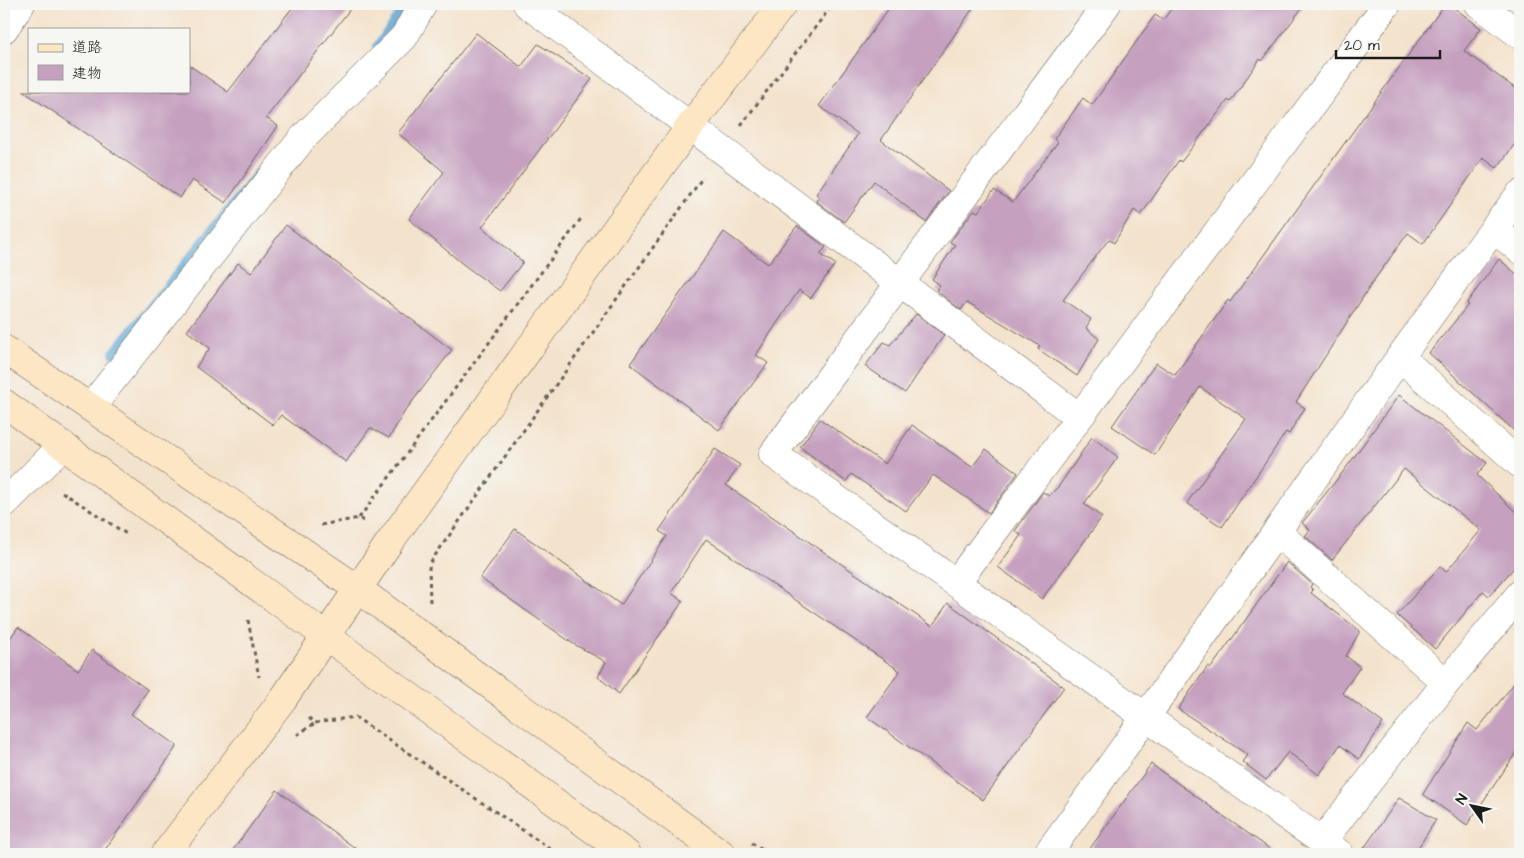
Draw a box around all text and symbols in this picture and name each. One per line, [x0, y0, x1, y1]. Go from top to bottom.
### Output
legend [28, 28, 190, 92]
scale bar [1336, 28, 1440, 60]
text: 20 m [1344, 35, 1380, 56]
text: 道路 [72, 37, 102, 58]
text: 建物 [72, 63, 102, 84]
north arrow [1446, 780, 1496, 830]
text: N [1451, 790, 1473, 809]

